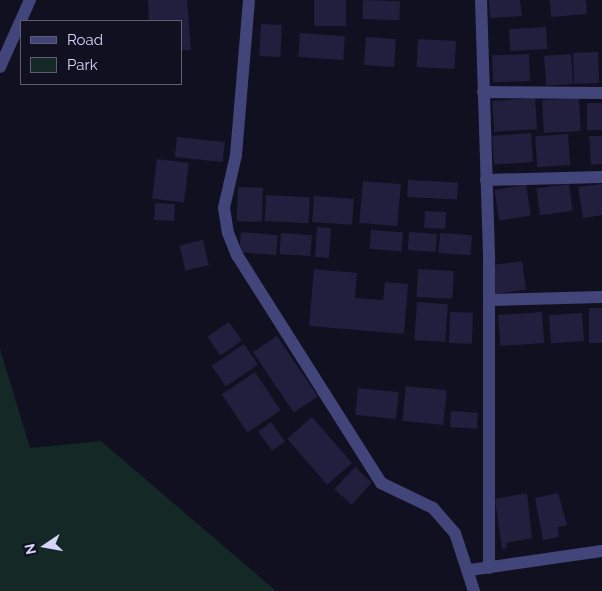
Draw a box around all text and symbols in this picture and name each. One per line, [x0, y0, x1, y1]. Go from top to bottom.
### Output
legend [20, 20, 182, 85]
text: Road [67, 31, 103, 49]
text: Park [67, 56, 98, 74]
north arrow [20, 521, 70, 571]
text: N [21, 542, 39, 556]

